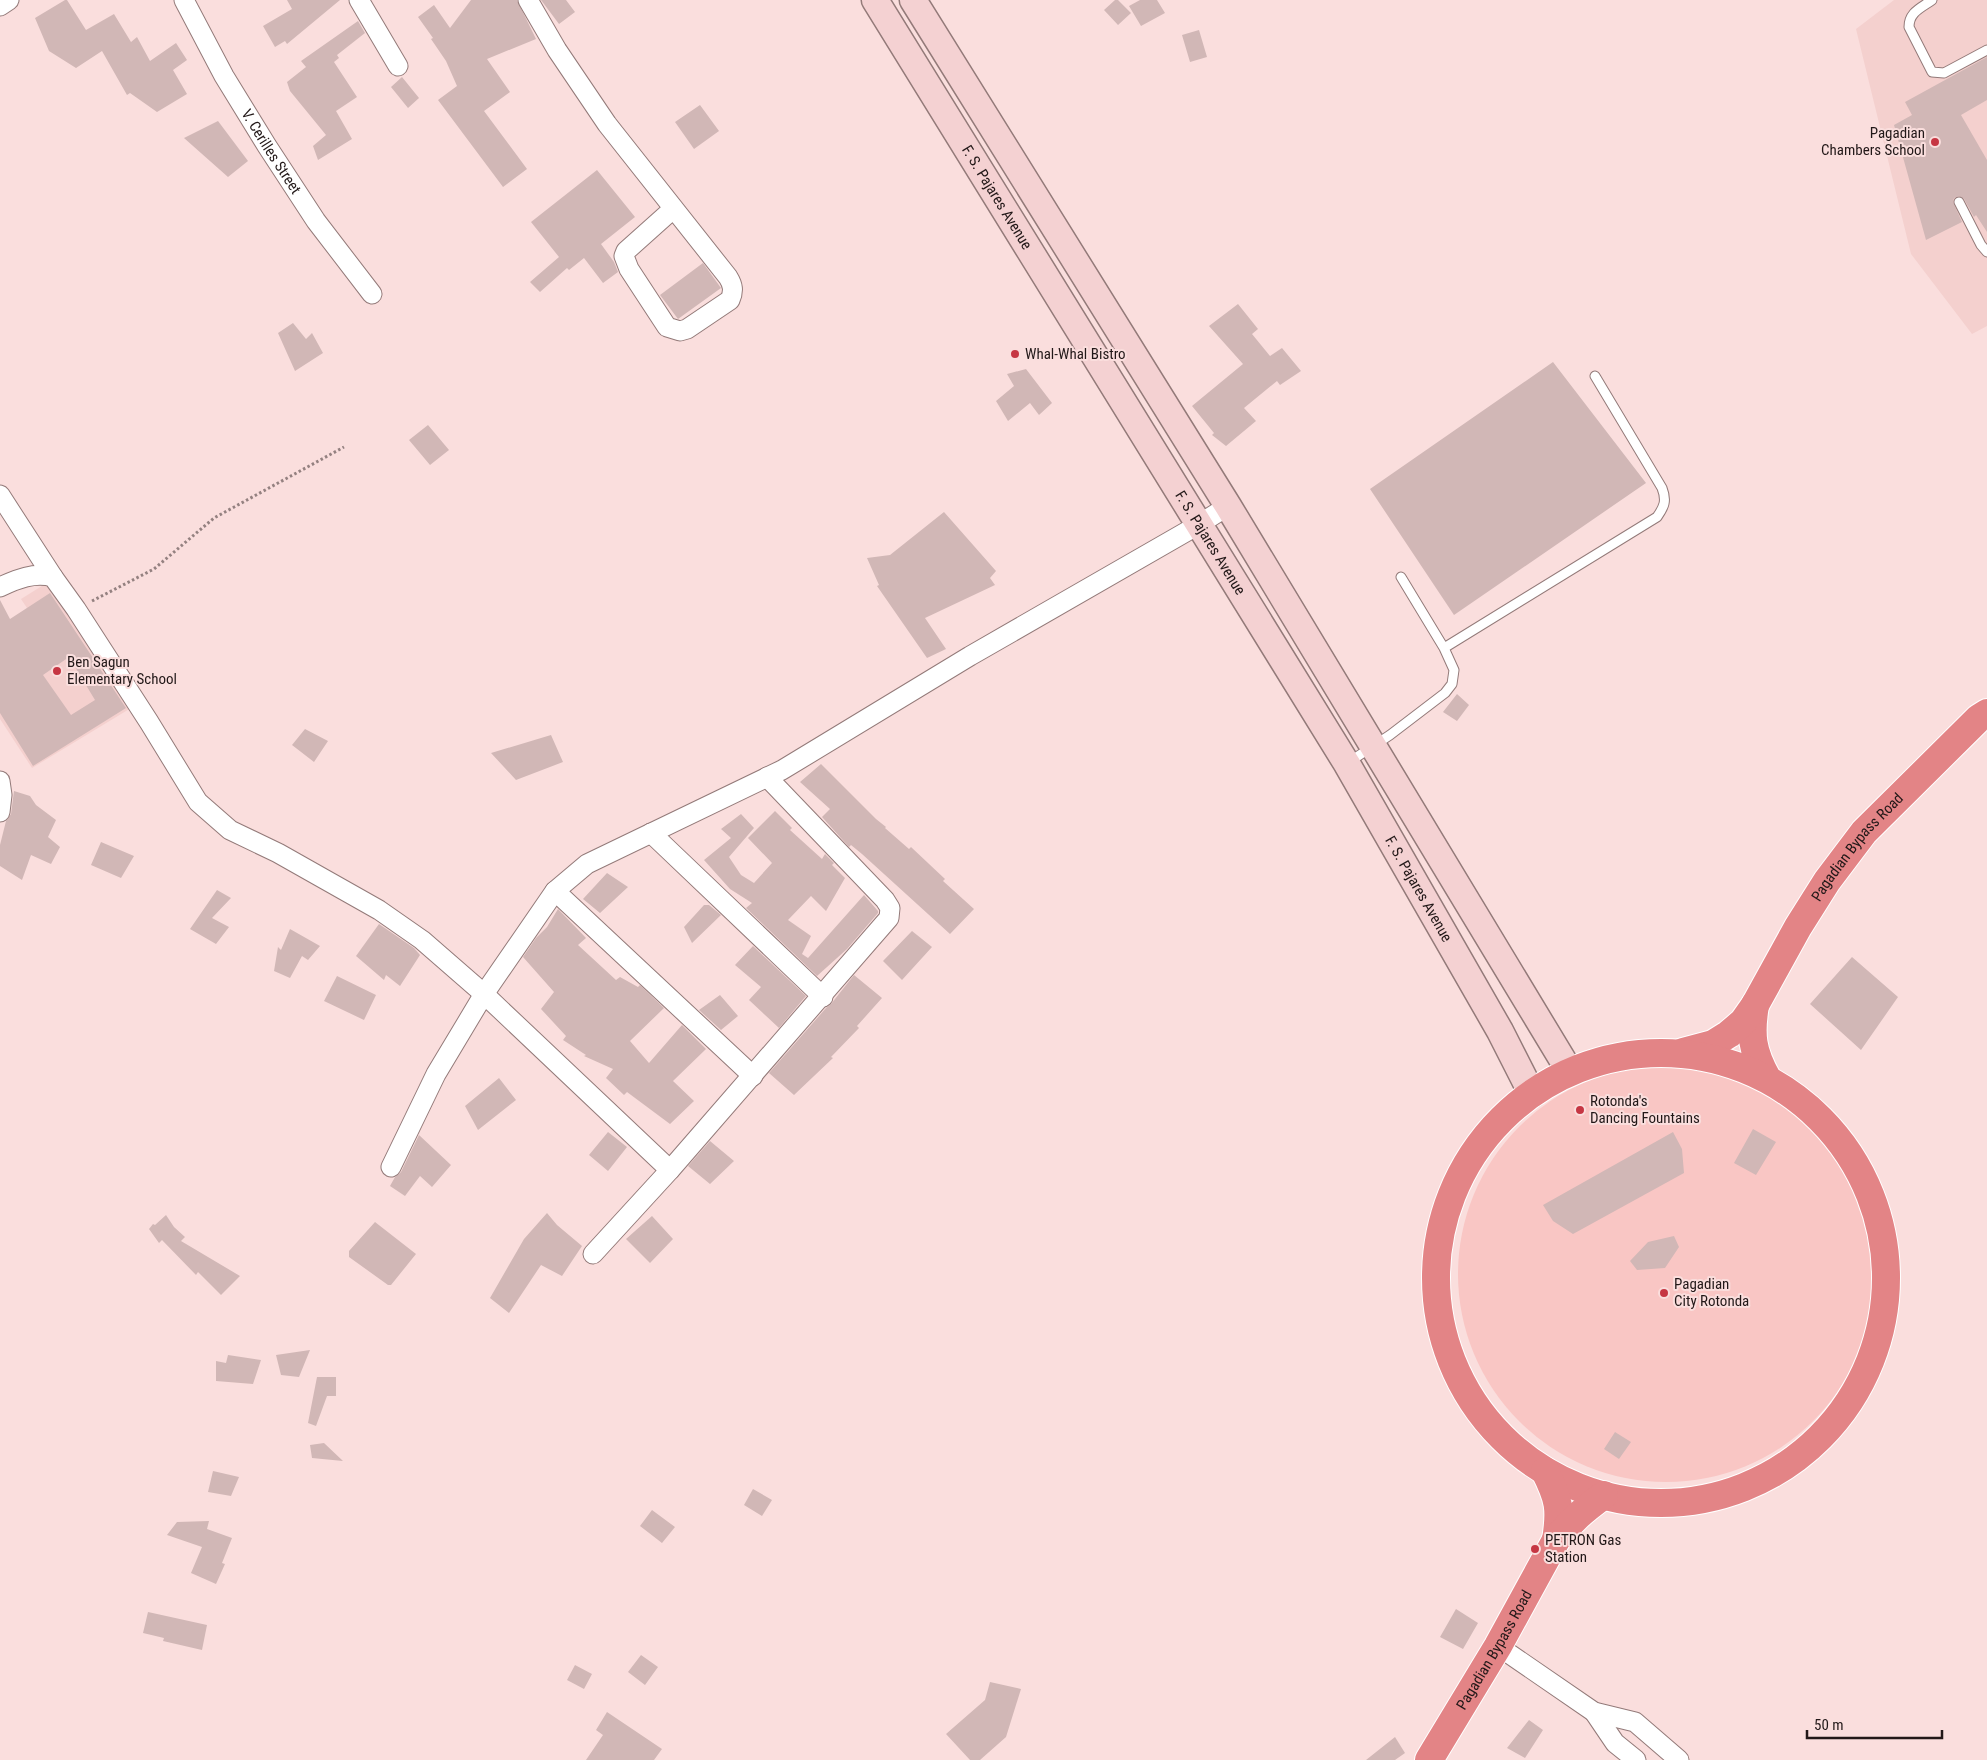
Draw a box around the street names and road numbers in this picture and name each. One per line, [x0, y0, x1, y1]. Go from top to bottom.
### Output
street label: V. Cerilles Street [238, 106, 305, 197]
street label: F. S. Pajares Avenue [958, 142, 1036, 253]
street label: F. S. Pajares Avenue [1171, 487, 1249, 598]
street label: Pagadian Bypass Road [1808, 789, 1907, 905]
street label: F. S. Pajares Avenue [1381, 833, 1456, 945]
street label: Pagadian Bypass Road [1453, 1587, 1536, 1713]

